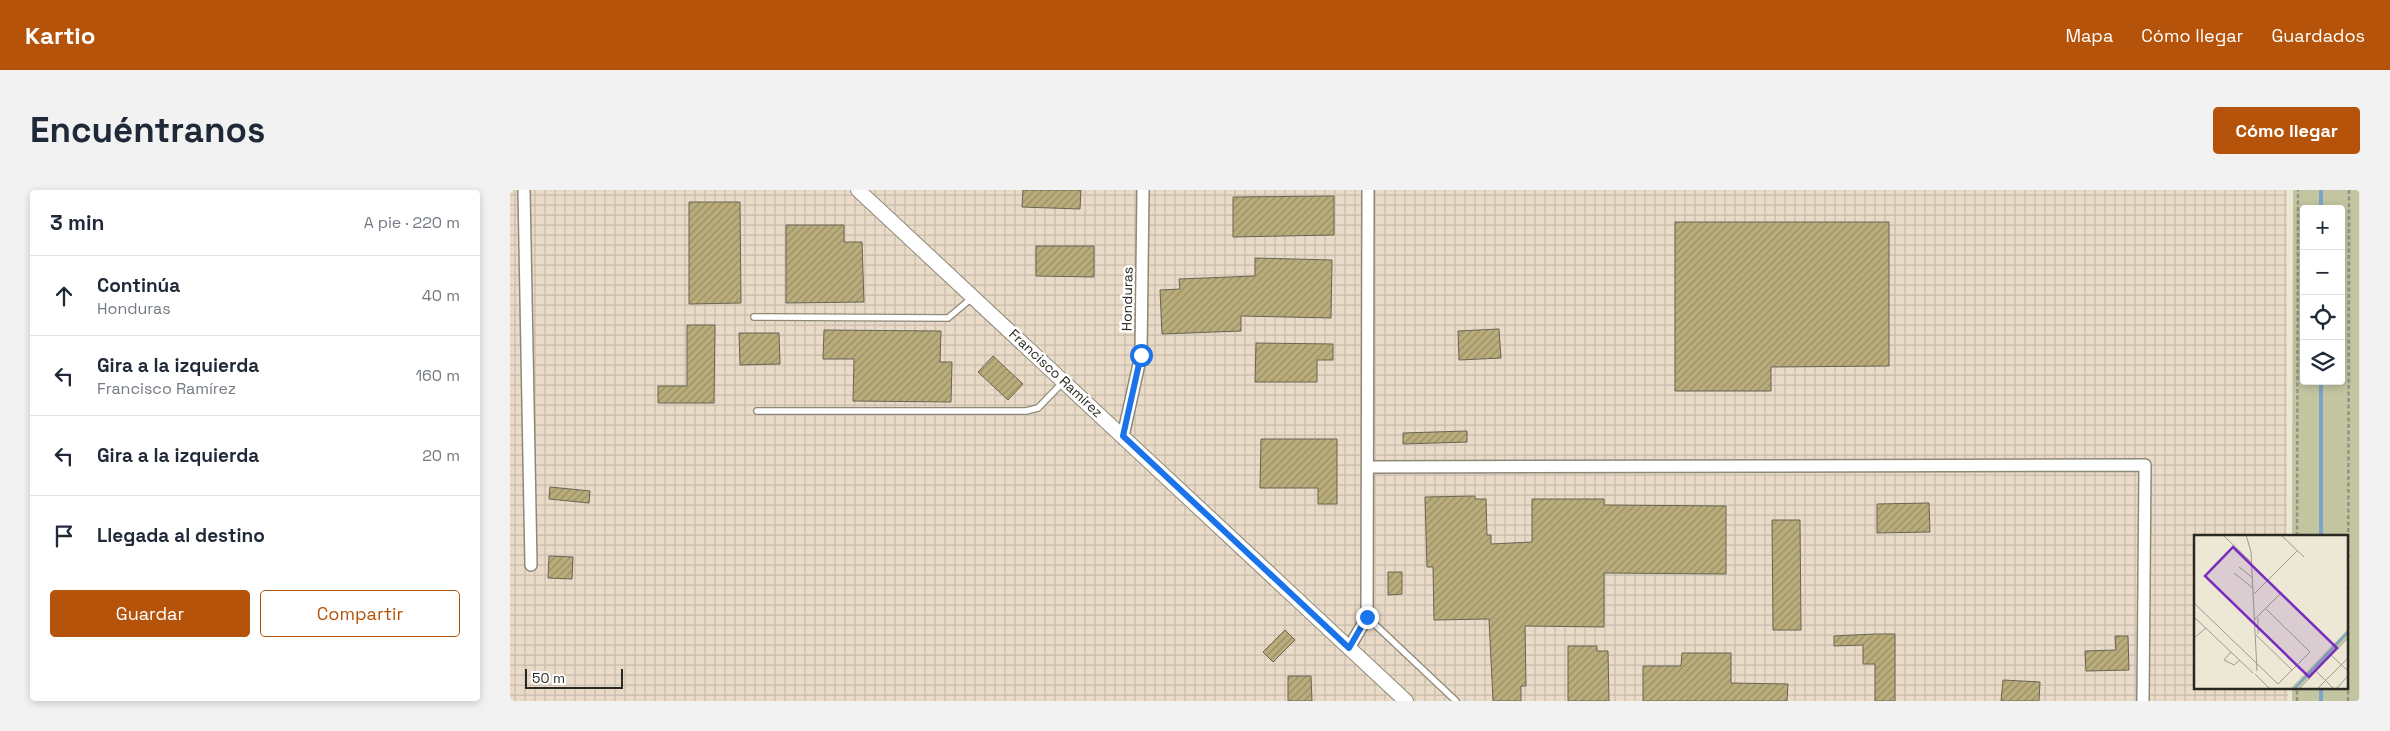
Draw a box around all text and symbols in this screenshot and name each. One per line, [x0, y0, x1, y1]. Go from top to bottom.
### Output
text: Kartio [25, 20, 95, 51]
text: Mapa [2065, 24, 2113, 47]
text: Cómo llegar [2141, 24, 2243, 47]
text: Guardados [2271, 24, 2365, 47]
button: Cómo llegar [2213, 107, 2360, 154]
text: Encuéntranos [30, 108, 265, 152]
map controls [2300, 205, 2345, 385]
button: + [2300, 205, 2345, 250]
text: 3 min [50, 209, 105, 236]
text: A pie · 220 m [364, 212, 460, 233]
button: − [2300, 250, 2345, 295]
street label: Honduras [1117, 267, 1137, 331]
text: Continúa [97, 273, 180, 298]
icon: ahead [50, 282, 78, 310]
text: 40 m [422, 285, 460, 306]
button: locate [2300, 295, 2345, 340]
text: Honduras [97, 298, 171, 319]
street label: Francisco Ramírez [1005, 325, 1107, 421]
button: layers [2300, 340, 2345, 385]
route start [1130, 344, 1153, 367]
text: Gira a la izquierda [97, 353, 259, 378]
icon: left [50, 362, 78, 390]
text: 160 m [415, 365, 460, 386]
text: Francisco Ramírez [97, 378, 236, 399]
icon: left [50, 442, 78, 470]
text: Gira a la izquierda [97, 443, 259, 468]
text: 20 m [422, 445, 460, 466]
icon: arrive [50, 522, 78, 550]
text: Llegada al destino [97, 523, 265, 548]
inset map [2194, 535, 2348, 688]
button: Guardar [50, 590, 250, 637]
button: Compartir [260, 590, 460, 637]
route end [1356, 606, 1379, 629]
scale bar [525, 666, 622, 689]
text: 50 m [532, 669, 565, 687]

